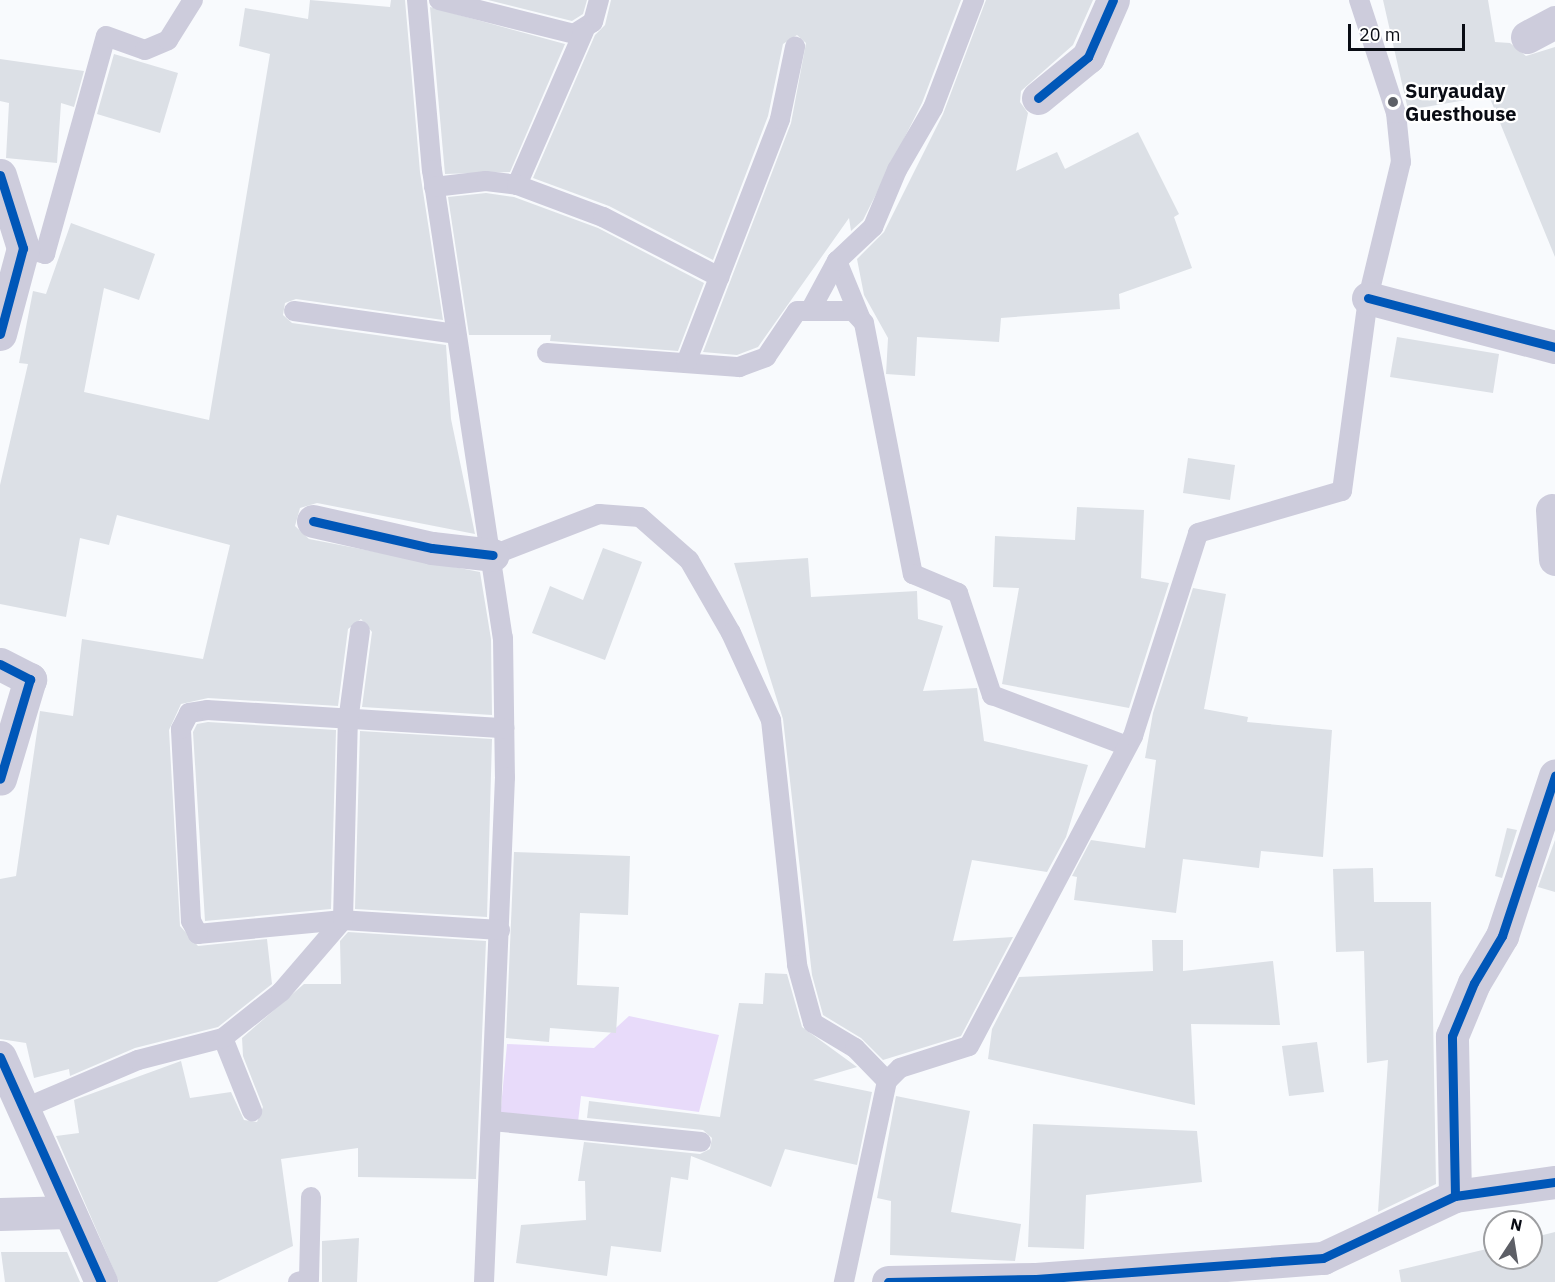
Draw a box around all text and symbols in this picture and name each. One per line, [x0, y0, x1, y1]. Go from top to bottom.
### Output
scale bar [1351, 12, 1468, 50]
text: 20 m [1359, 23, 1401, 46]
place label: Suryauday Guesthouse [1405, 78, 1517, 125]
marker: Suryauday Guesthouse [1386, 95, 1400, 109]
north arrow [1483, 1210, 1543, 1270]
text: N [1509, 1213, 1524, 1235]

